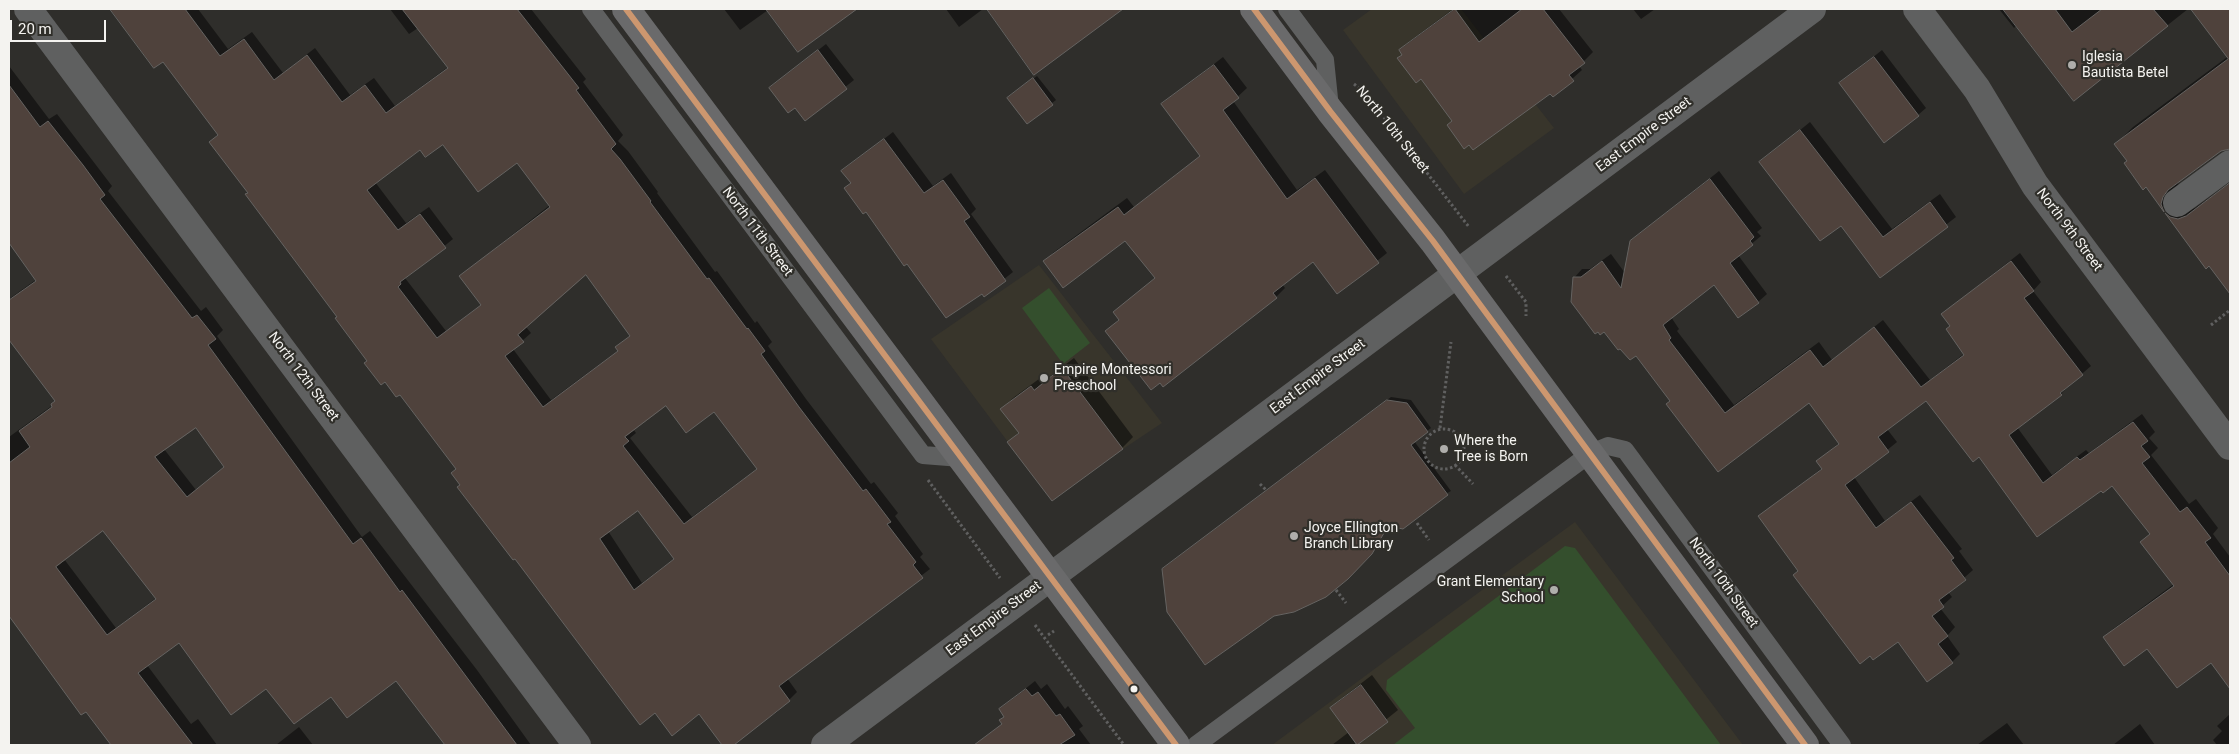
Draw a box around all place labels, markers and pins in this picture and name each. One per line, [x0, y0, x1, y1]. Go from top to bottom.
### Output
place label: Iglesia Bautista Betel [2082, 49, 2168, 82]
marker: Iglesia Bautista Betel [2066, 59, 2078, 71]
place label: Empire Montessori Preschool [1054, 362, 1172, 394]
marker: Empire Montessori Preschool [1038, 372, 1050, 384]
place label: Where the Tree is Born [1454, 433, 1528, 466]
marker: Where the Tree is Born [1438, 443, 1450, 455]
place label: Joyce Ellington Branch Library [1304, 520, 1398, 552]
marker: Joyce Ellington Branch Library [1288, 530, 1300, 542]
place label: Grant Elementary School [1437, 574, 1544, 606]
marker: Grant Elementary School [1548, 584, 1560, 596]
unlabelled marker [1129, 684, 1139, 694]

